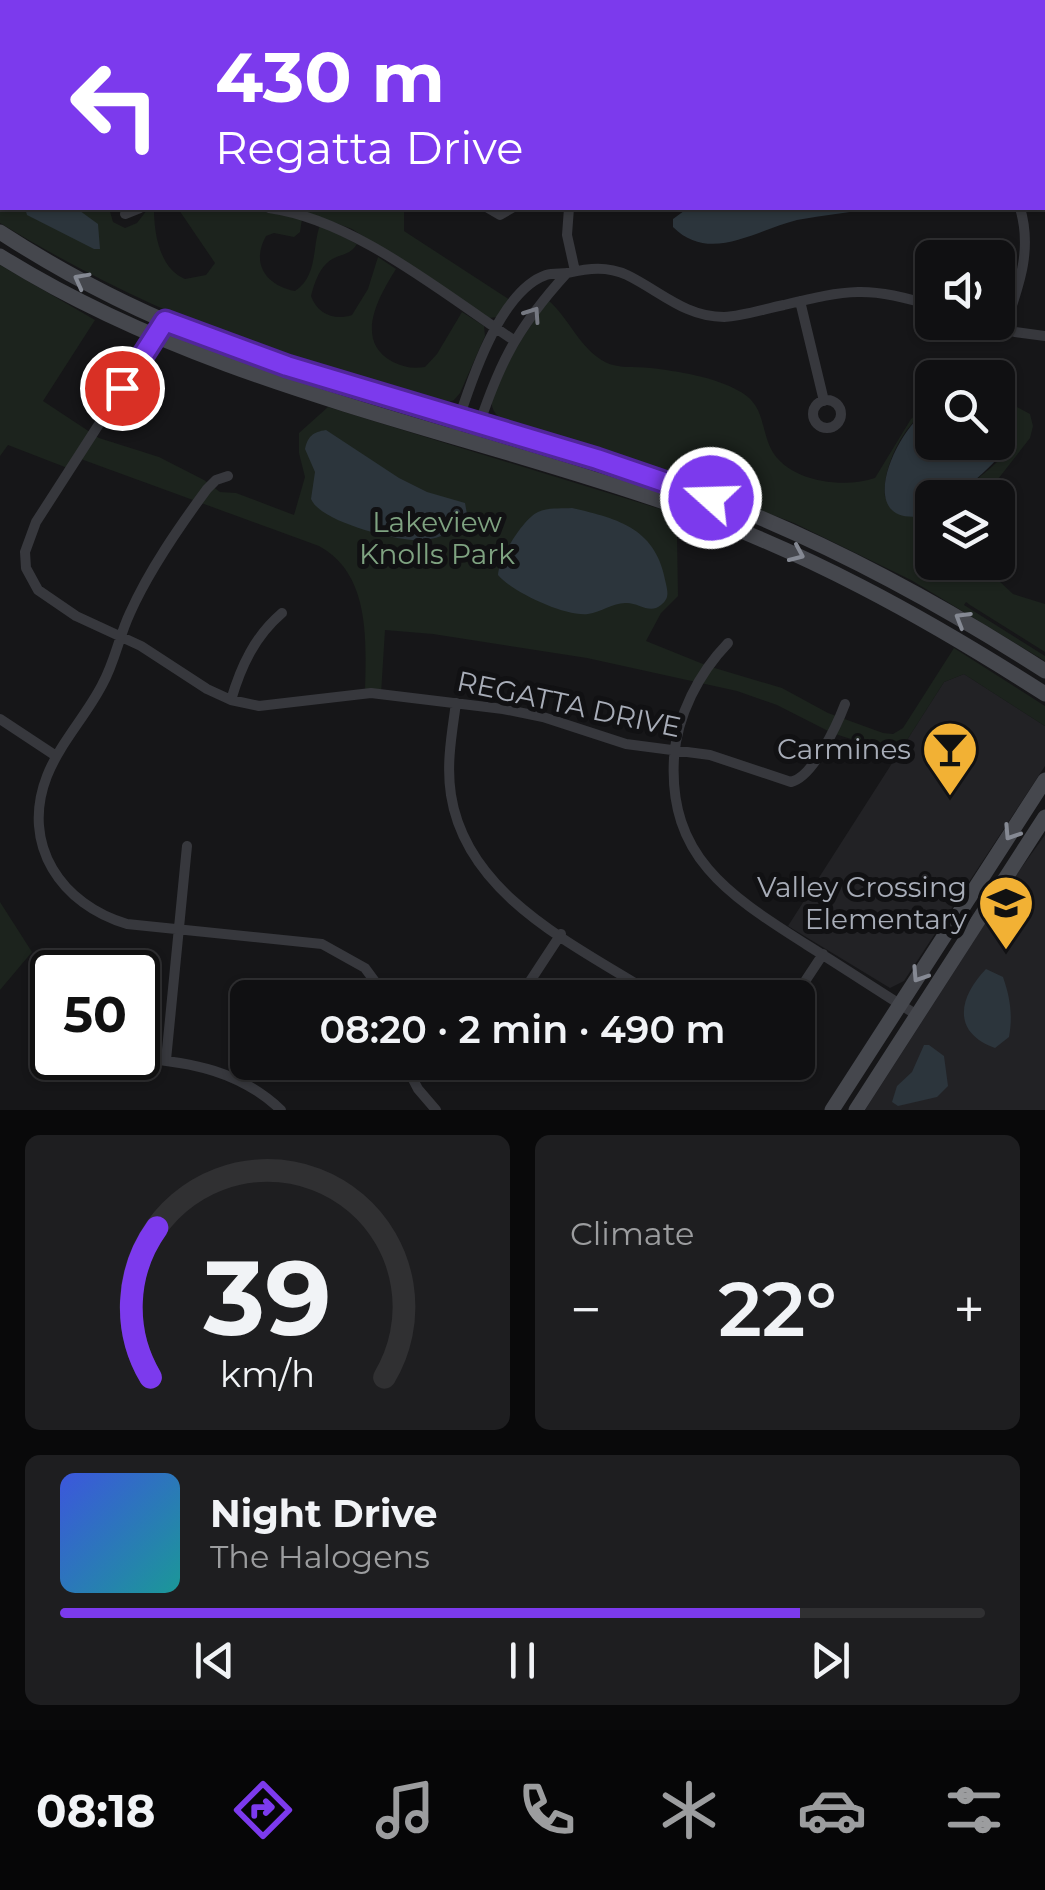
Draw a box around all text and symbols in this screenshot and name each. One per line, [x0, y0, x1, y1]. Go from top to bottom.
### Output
text: 430 m [215, 34, 445, 120]
icon: left [50, 40, 180, 170]
text: Regatta Drive [215, 120, 523, 175]
map controls [915, 240, 1015, 580]
button: sound [915, 240, 1015, 340]
one-way arrow [73, 273, 91, 292]
one-way arrow [520, 306, 539, 324]
pin [80, 346, 165, 431]
button: search [915, 360, 1015, 460]
icon: arrive [95, 361, 150, 416]
position arrow [659, 446, 763, 550]
button: layers [915, 480, 1015, 580]
park label: Lakeview Knolls Park [359, 505, 515, 571]
one-way arrow [786, 542, 804, 562]
one-way arrow [955, 612, 973, 631]
street label: REGATTA DRIVE [454, 664, 684, 744]
bar icon: Carmines [920, 719, 980, 798]
place label: Carmines [777, 732, 911, 766]
one-way arrow [1004, 822, 1023, 840]
place label: Valley Crossing Elementary [757, 870, 968, 936]
school or university icon: Valley Crossing Elementary [976, 873, 1036, 952]
speed limit sign: 50 [30, 950, 160, 1080]
one-way arrow [913, 964, 932, 982]
text: 08:20 · 2 min · 490 m [320, 1006, 726, 1053]
text: Climate [570, 1214, 694, 1253]
text: 39 [203, 1234, 331, 1361]
text: 22° [718, 1263, 837, 1355]
text: − [570, 1276, 602, 1343]
text: + [953, 1276, 985, 1343]
text: km/h [220, 1352, 315, 1396]
text: Night Drive [210, 1490, 437, 1537]
text: The Halogens [210, 1537, 430, 1576]
icon: previous [187, 1633, 242, 1688]
icon: pause [495, 1633, 550, 1688]
icon: next [803, 1633, 858, 1688]
icon: directions [228, 1775, 298, 1845]
icon: music [370, 1775, 440, 1845]
icon: phone [512, 1775, 582, 1845]
icon: climate [654, 1775, 724, 1845]
icon: car [797, 1775, 867, 1845]
icon: filters [939, 1775, 1009, 1845]
text: 08:18 [36, 1783, 156, 1838]

